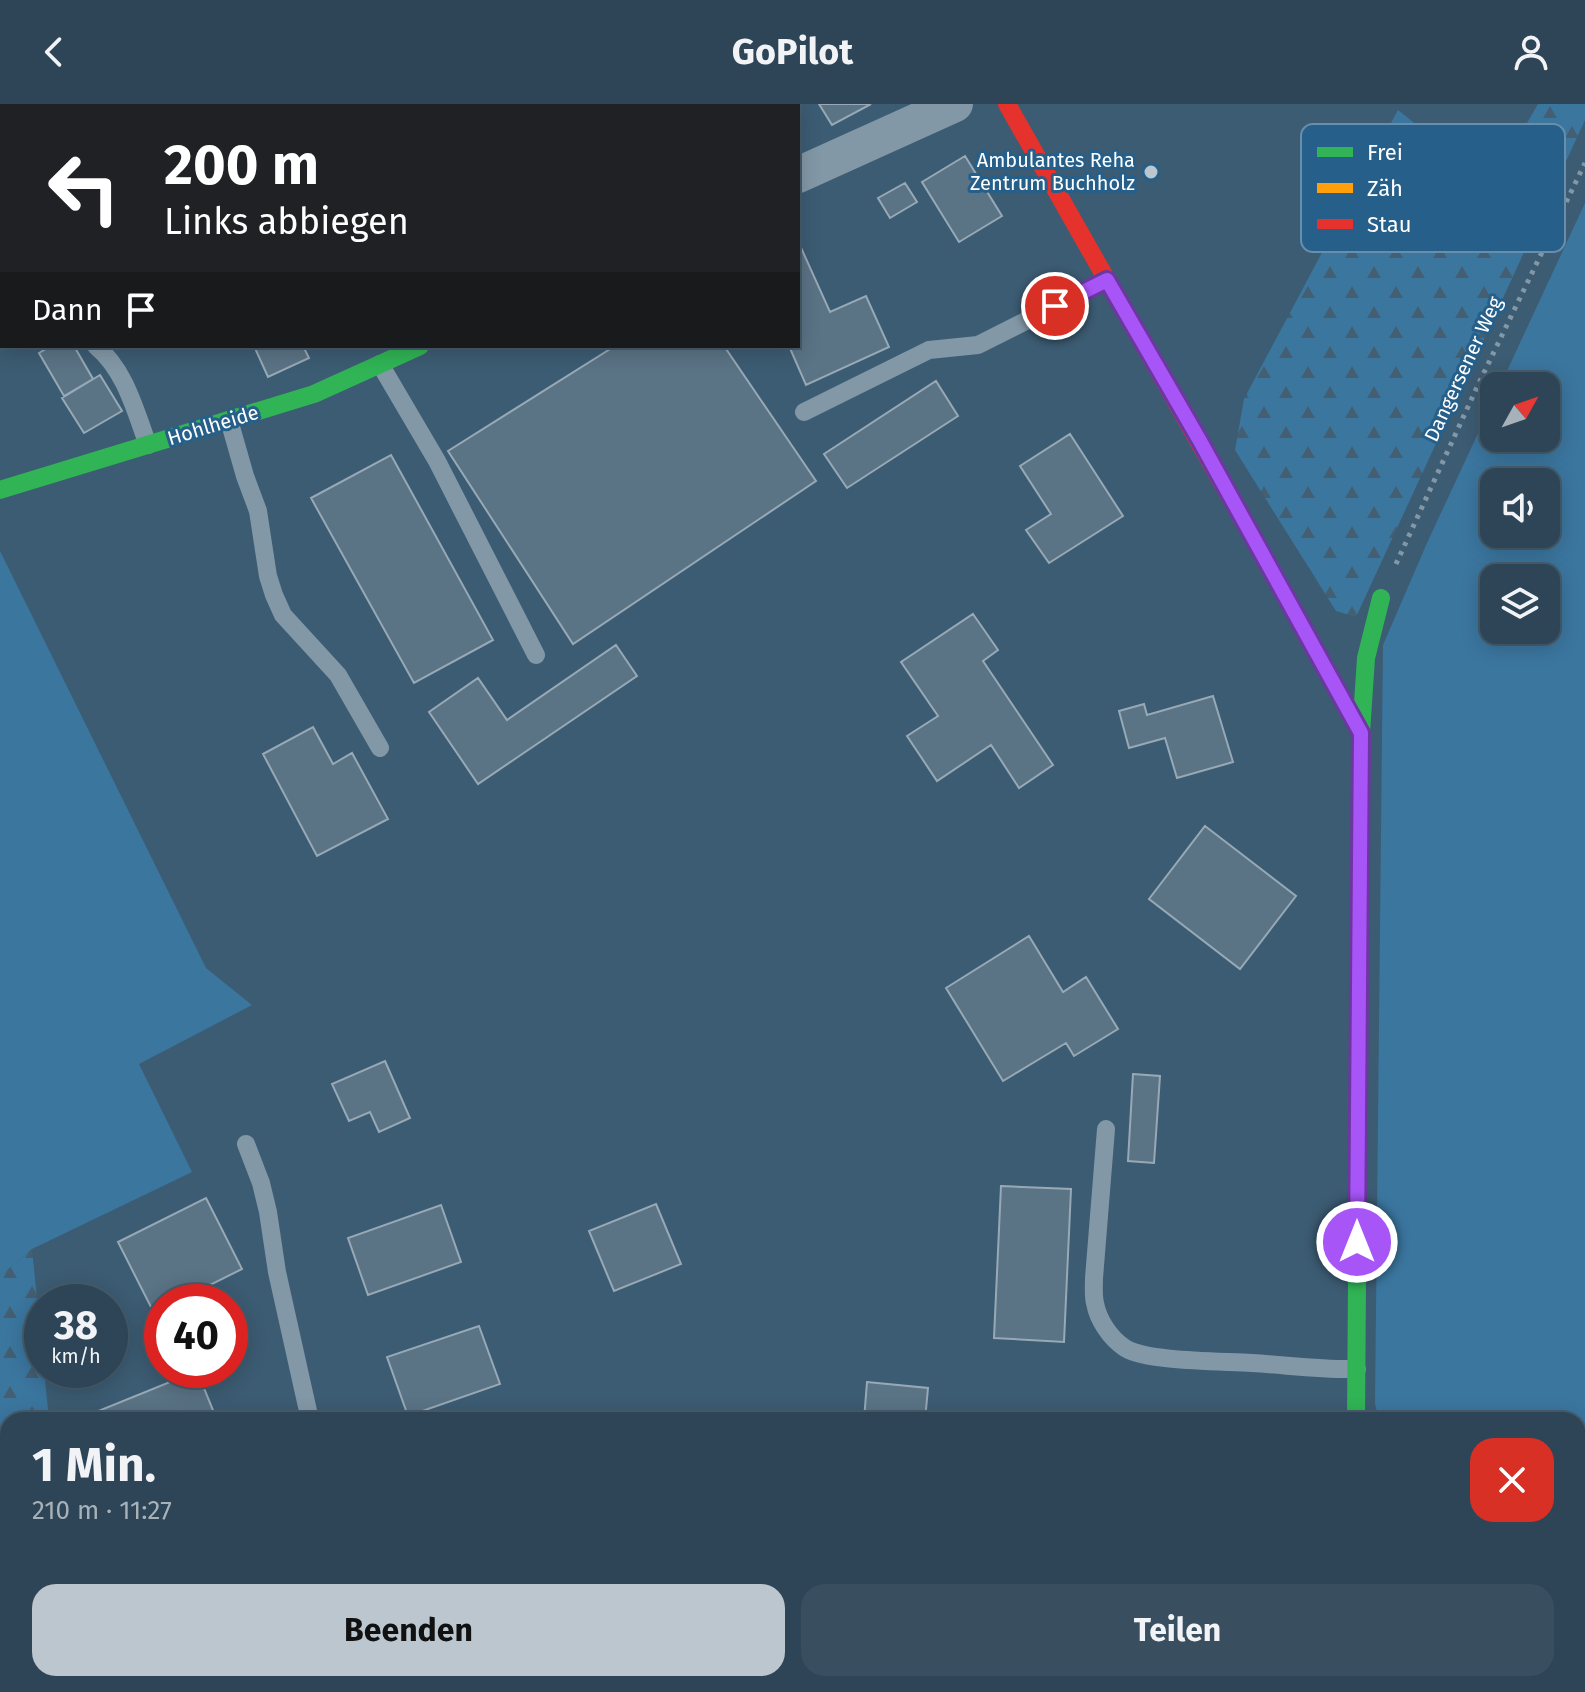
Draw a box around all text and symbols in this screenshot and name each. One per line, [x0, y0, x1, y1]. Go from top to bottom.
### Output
icon: back [32, 30, 76, 74]
text: GoPilot [732, 30, 853, 74]
icon: person [1509, 30, 1553, 74]
legend [1301, 124, 1565, 252]
text: 200 m [164, 132, 319, 199]
icon: left [32, 136, 136, 240]
text: Frei [1367, 139, 1403, 166]
place label: Ambulantes Reha Zentrum Buchholz [970, 148, 1135, 195]
marker: Ambulantes Reha Zentrum Buchholz [1142, 163, 1160, 181]
text: Zäh [1367, 175, 1403, 202]
text: Links abbiegen [164, 200, 409, 244]
text: Stau [1367, 211, 1412, 238]
pin [1021, 272, 1089, 340]
icon: arrive [1033, 284, 1077, 328]
icon: arrive [119, 288, 163, 332]
text: Dann [32, 292, 103, 328]
street label: Dangersener Weg [1419, 292, 1507, 445]
north arrow [1480, 372, 1560, 452]
map controls [1480, 372, 1560, 644]
street label: Hohlheide [165, 400, 261, 450]
button: sound [1480, 468, 1560, 548]
button: layers [1480, 564, 1560, 644]
position arrow [1315, 1200, 1399, 1284]
speed limit sign: 40 [144, 1284, 248, 1388]
text: 38 [54, 1302, 98, 1350]
text: km/h [51, 1344, 101, 1368]
text: 1 Min. [32, 1436, 156, 1494]
button: close [1470, 1438, 1554, 1522]
text: 210 m · 11:27 [32, 1495, 172, 1526]
button: Beenden [32, 1584, 785, 1676]
button: Teilen [801, 1584, 1554, 1676]

